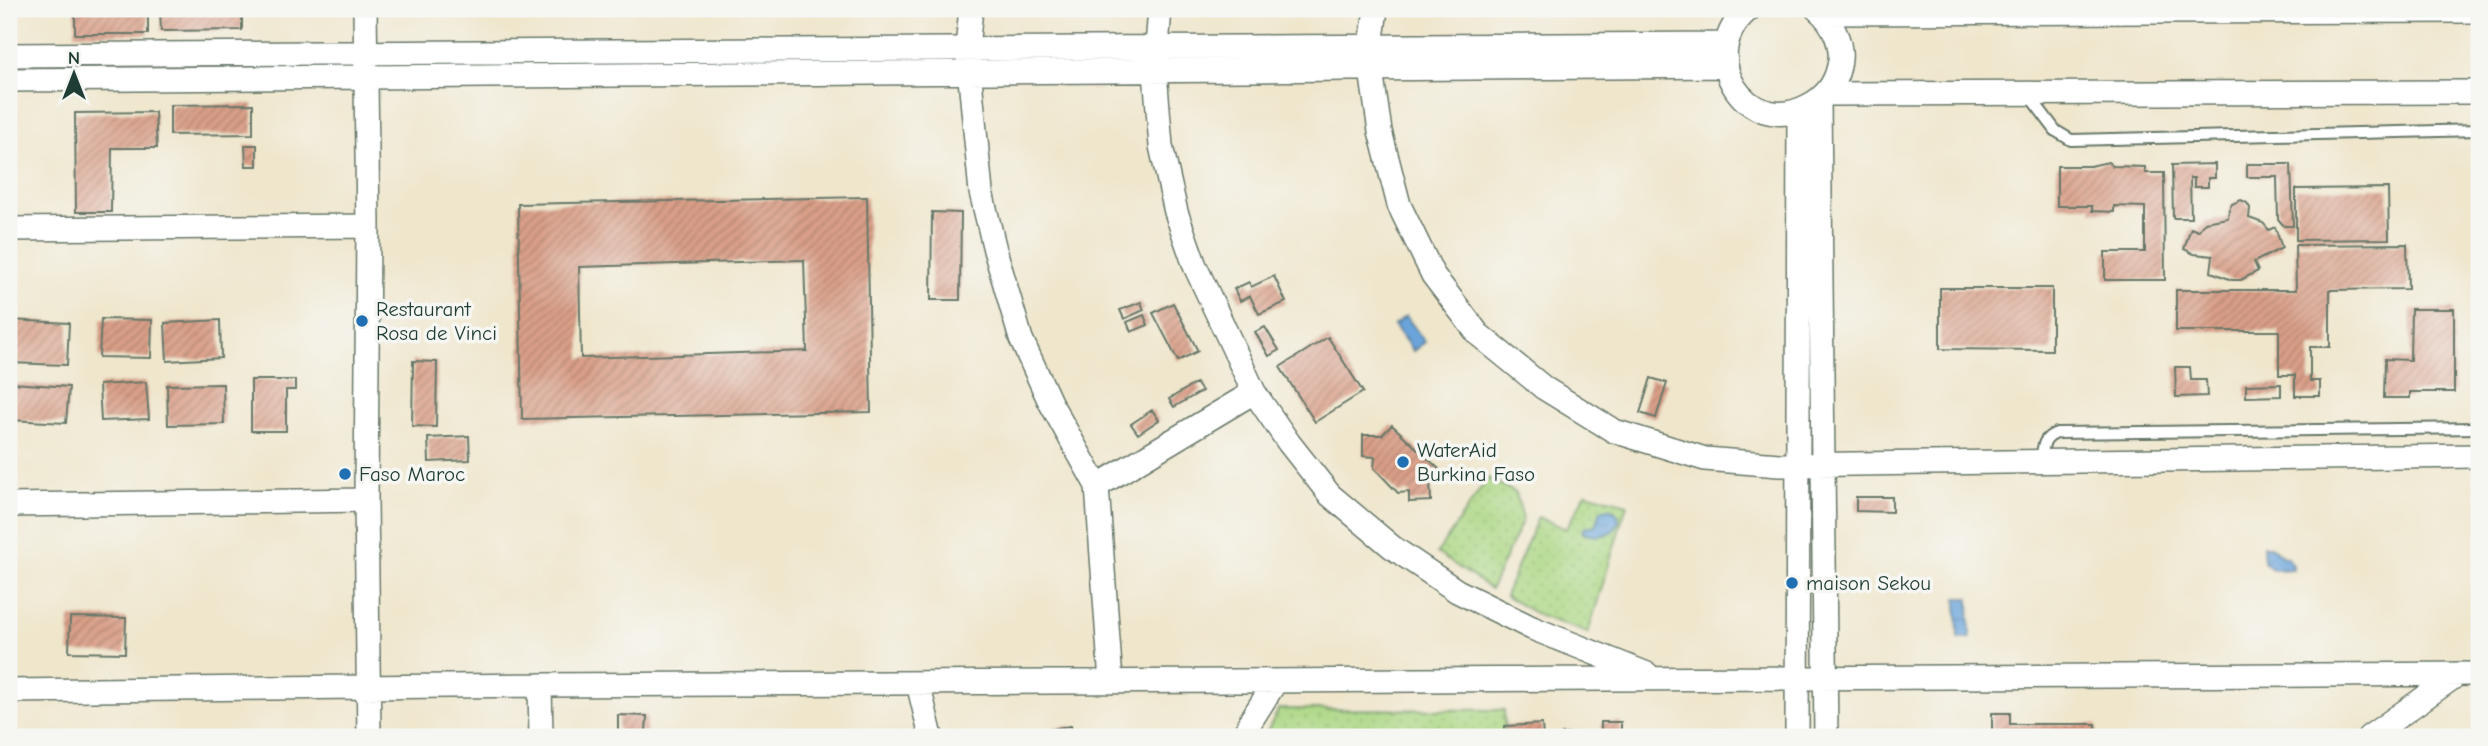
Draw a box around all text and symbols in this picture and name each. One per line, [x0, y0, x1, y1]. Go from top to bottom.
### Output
north arrow [38, 38, 108, 108]
text: N [68, 47, 80, 69]
place label: Restaurant Rosa de Vinci [376, 297, 497, 345]
marker: Restaurant Rosa de Vinci [354, 313, 370, 329]
place label: WaterAid Burkina Faso [1417, 438, 1535, 486]
marker: WaterAid Burkina Faso [1395, 454, 1411, 470]
place label: Faso Maroc [359, 462, 465, 486]
marker: Faso Maroc [337, 466, 353, 482]
place label: maison Sekou [1806, 571, 1931, 595]
marker: maison Sekou [1784, 575, 1800, 591]

